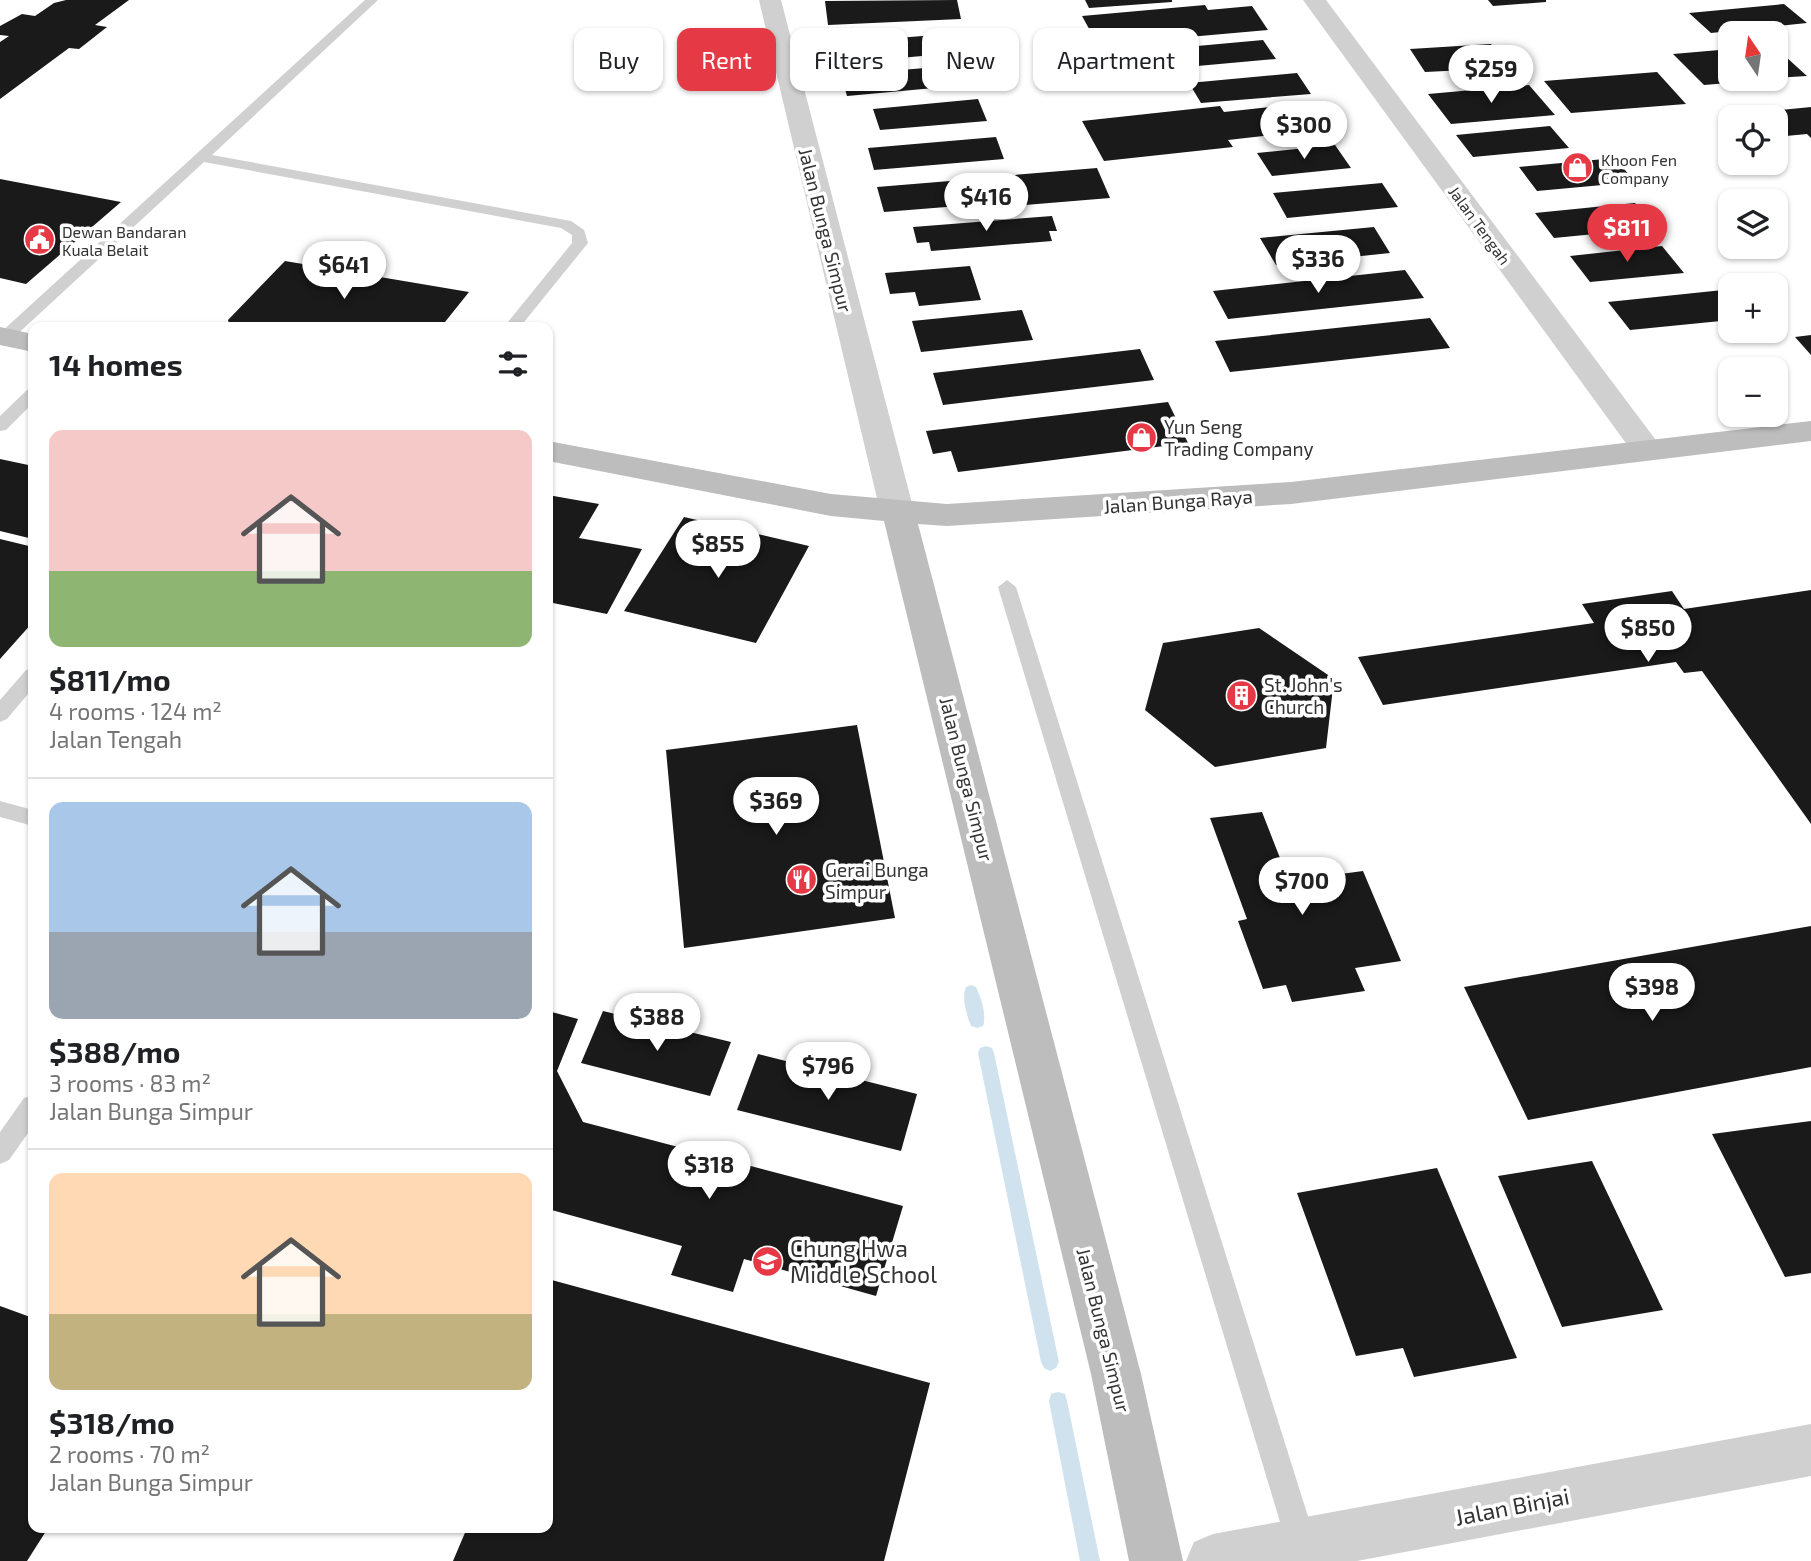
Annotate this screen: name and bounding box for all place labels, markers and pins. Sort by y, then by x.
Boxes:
pin: $259 [1450,46,1532,105]
pin: $300 [1263,102,1345,161]
place label: Khoon Fen Company [1601,150,1677,187]
shop icon: Khoon Fen Company [1561,151,1595,185]
pin: $416 [945,174,1027,233]
pin: $811 [1586,204,1668,264]
place label: Dewan Bandaran Kuala Belait [62,222,186,259]
public building icon: Dewan Bandaran Kuala Belait [22,223,56,257]
pin: $336 [1277,236,1359,295]
pin: $641 [303,242,385,301]
place label: Yun Seng Trading Company [1164,415,1314,460]
shop icon: Yun Seng Trading Company [1124,420,1158,454]
pin: $855 [677,520,759,580]
pin: $850 [1607,604,1689,664]
place label: St. John's Church [1264,673,1343,718]
building icon: St. John's Church [1224,678,1258,712]
pin: $369 [735,778,817,837]
place label: Gerai Bunga Simpur [825,858,929,903]
pin: $700 [1261,858,1343,917]
restaurant icon: Gerai Bunga Simpur [785,863,819,897]
pin: $398 [1611,964,1693,1023]
pin: $388 [616,993,698,1053]
pin: $796 [787,1042,869,1102]
pin: $318 [668,1142,750,1201]
place label: Chung Hwa Middle School [790,1234,937,1288]
school or university icon: Chung Hwa Middle School [750,1244,784,1278]

